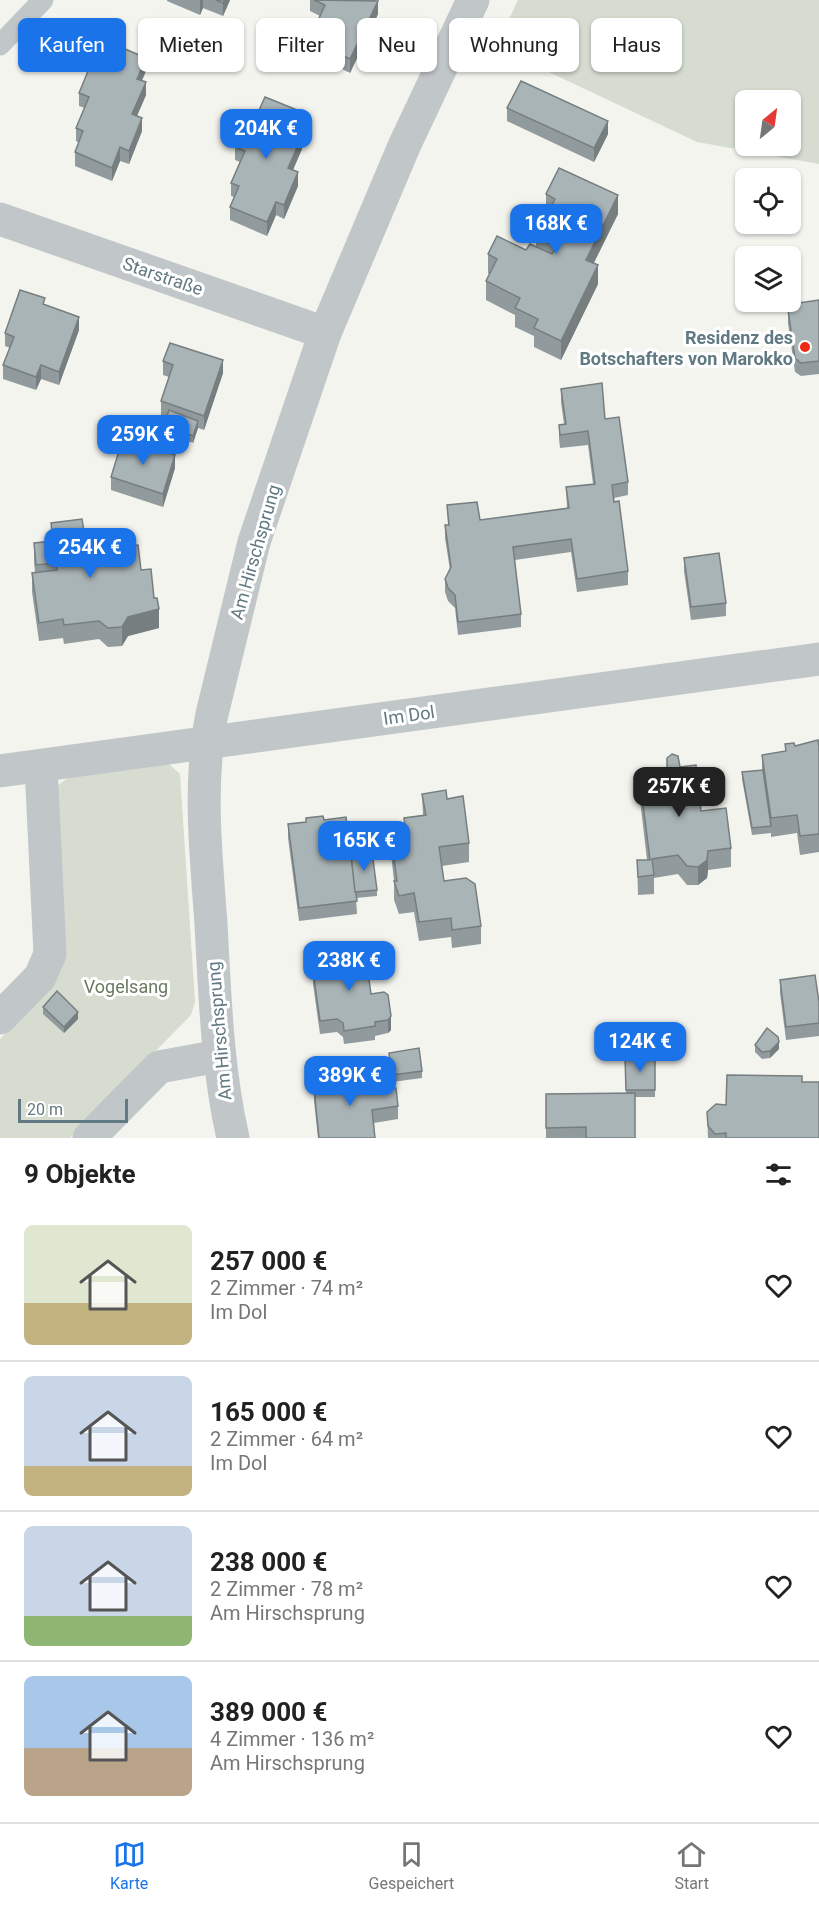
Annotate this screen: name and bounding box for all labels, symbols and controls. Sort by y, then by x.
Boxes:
chip: Kaufen [18,18,126,72]
chip: Mieten [138,18,244,72]
chip: Filter [256,18,345,72]
chip: Neu [357,18,437,72]
chip: Wohnung [449,18,579,72]
chip: Haus [591,18,682,72]
north arrow [735,90,801,156]
map controls [735,90,801,312]
pin: 204K € [217,109,315,160]
text: 204K € [234,116,298,140]
button: locate [735,168,801,234]
pin: 168K € [507,204,605,255]
text: 168K € [524,211,588,235]
button: layers [735,246,801,312]
street label: Starstraße [120,252,206,300]
place label: Residenz des Botschafters von Marokko [579,327,793,369]
marker: Residenz des Botschafters von Marokko [798,340,812,354]
pin: 259K € [94,415,192,466]
text: 259K € [111,422,175,446]
street label: Am Hirschsprung [226,482,284,622]
pin: 254K € [41,528,139,579]
text: 254K € [58,535,122,559]
street label: Im Dol [382,701,436,729]
pin: 257K € [630,767,728,818]
text: 257K € [647,774,711,798]
pin: 165K € [315,821,413,872]
text: 165K € [332,828,396,852]
pin: 238K € [300,941,398,992]
text: 238K € [317,948,381,972]
street label: Am Hirschsprung [202,961,236,1101]
park label: Vogelsang [84,976,168,997]
pin: 124K € [591,1022,689,1073]
text: 124K € [608,1029,672,1053]
pin: 389K € [301,1056,399,1107]
text: 389K € [318,1063,382,1087]
scale bar [18,1096,128,1124]
text: 20 m [27,1100,63,1119]
icon: filters [762,1158,795,1191]
text: 9 Objekte [24,1159,135,1189]
text: 257 000 € [210,1246,327,1276]
icon: home [72,1249,144,1321]
icon: heart [762,1269,795,1302]
text: 2 Zimmer · 74 m² [210,1276,363,1300]
text: Im Dol [210,1300,267,1324]
text: 165 000 € [210,1397,327,1427]
icon: home [72,1400,144,1472]
icon: heart [762,1420,795,1453]
text: 2 Zimmer · 64 m² [210,1427,363,1451]
text: Im Dol [210,1451,267,1475]
text: 238 000 € [210,1547,327,1577]
icon: home [72,1550,144,1622]
icon: heart [762,1570,795,1603]
text: 2 Zimmer · 78 m² [210,1577,363,1601]
text: Am Hirschsprung [210,1601,365,1625]
text: 389 000 € [210,1697,327,1727]
icon: home [72,1700,144,1772]
icon: heart [762,1720,795,1753]
text: 4 Zimmer · 136 m² [210,1727,374,1751]
text: Am Hirschsprung [210,1751,365,1775]
tab: Karte [110,1838,148,1893]
tab: Gespeichert [369,1838,454,1893]
tab: Start [674,1838,709,1893]

